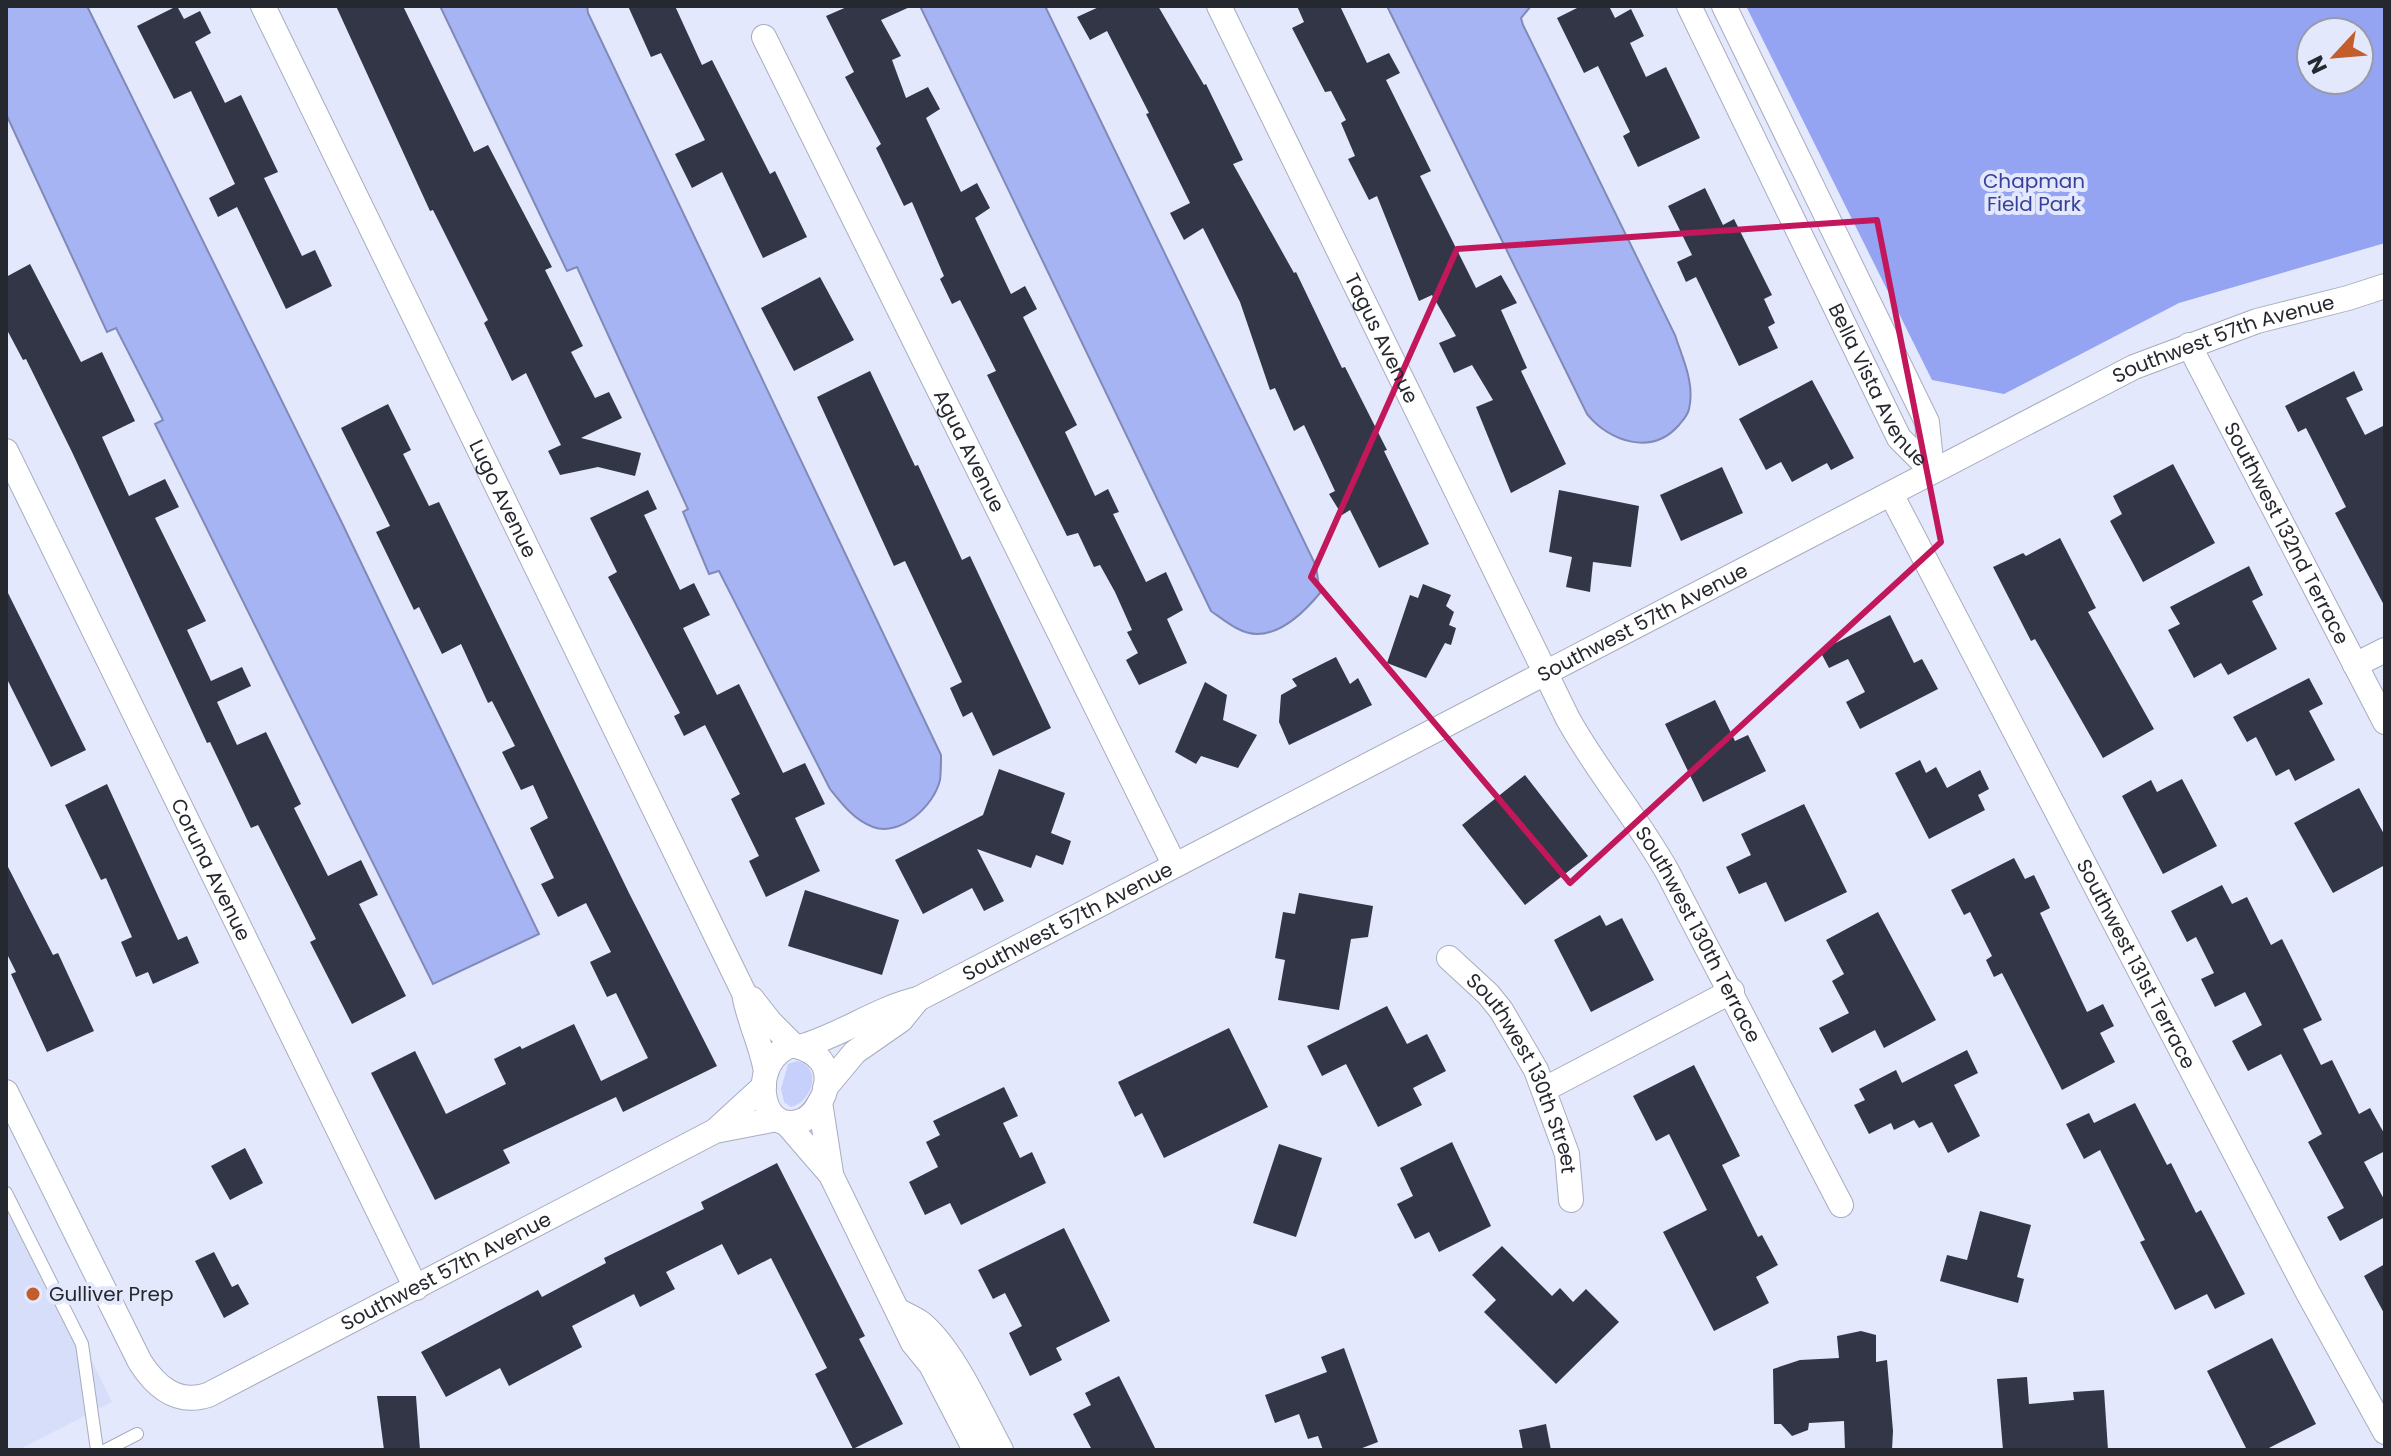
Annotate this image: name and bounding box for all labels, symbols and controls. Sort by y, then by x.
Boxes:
north arrow [2295,16,2375,96]
text: N [2300,50,2335,79]
park label: Chapman Field Park [1983,167,2085,218]
street label: Tagus Avenue [1338,269,1425,408]
street label: Southwest 57th Avenue [2107,288,2337,390]
street label: Bella Vista Avenue [1822,299,1934,473]
street label: Agua Avenue [927,385,1011,517]
street label: Southwest 132nd Terrace [2217,417,2356,649]
street label: Lugo Avenue [462,435,544,562]
street label: Southwest 57th Avenue [1532,556,1752,689]
street label: Coruna Avenue [164,794,258,945]
street label: Southwest 130th Terrace [1629,821,1768,1047]
street label: Southwest 131st Terrace [2070,854,2203,1074]
street label: Southwest 57th Avenue [957,855,1177,988]
street label: Southwest 130th Street [1460,967,1583,1175]
street label: Southwest 57th Avenue [336,1205,556,1337]
place label: Gulliver Prep [49,1280,174,1308]
marker: Gulliver Prep [24,1285,42,1303]

